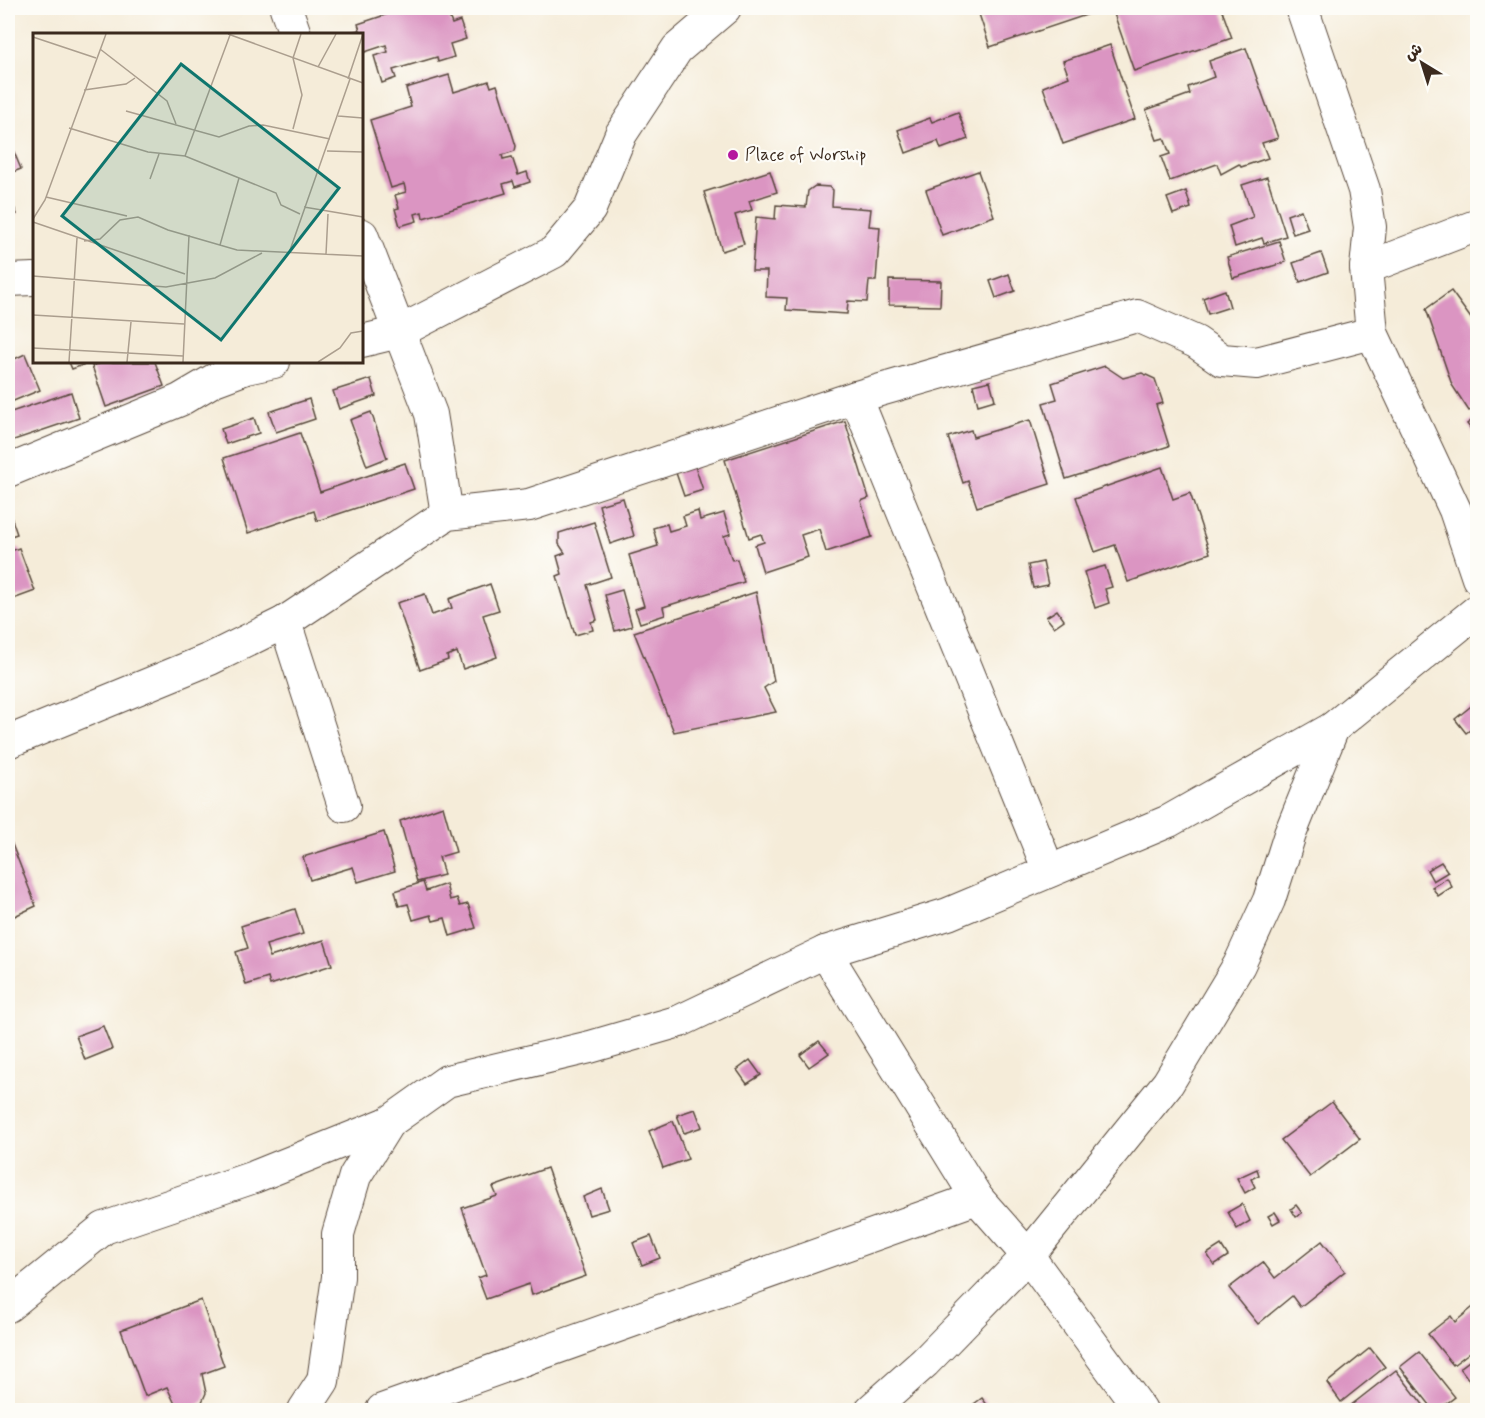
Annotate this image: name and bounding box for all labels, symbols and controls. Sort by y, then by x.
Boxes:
inset map [33,33,363,363]
north arrow [1392,33,1452,93]
text: ش [1400,39,1427,66]
place label: Place of Worship [745,143,866,167]
marker: Place of Worship [726,148,740,162]

